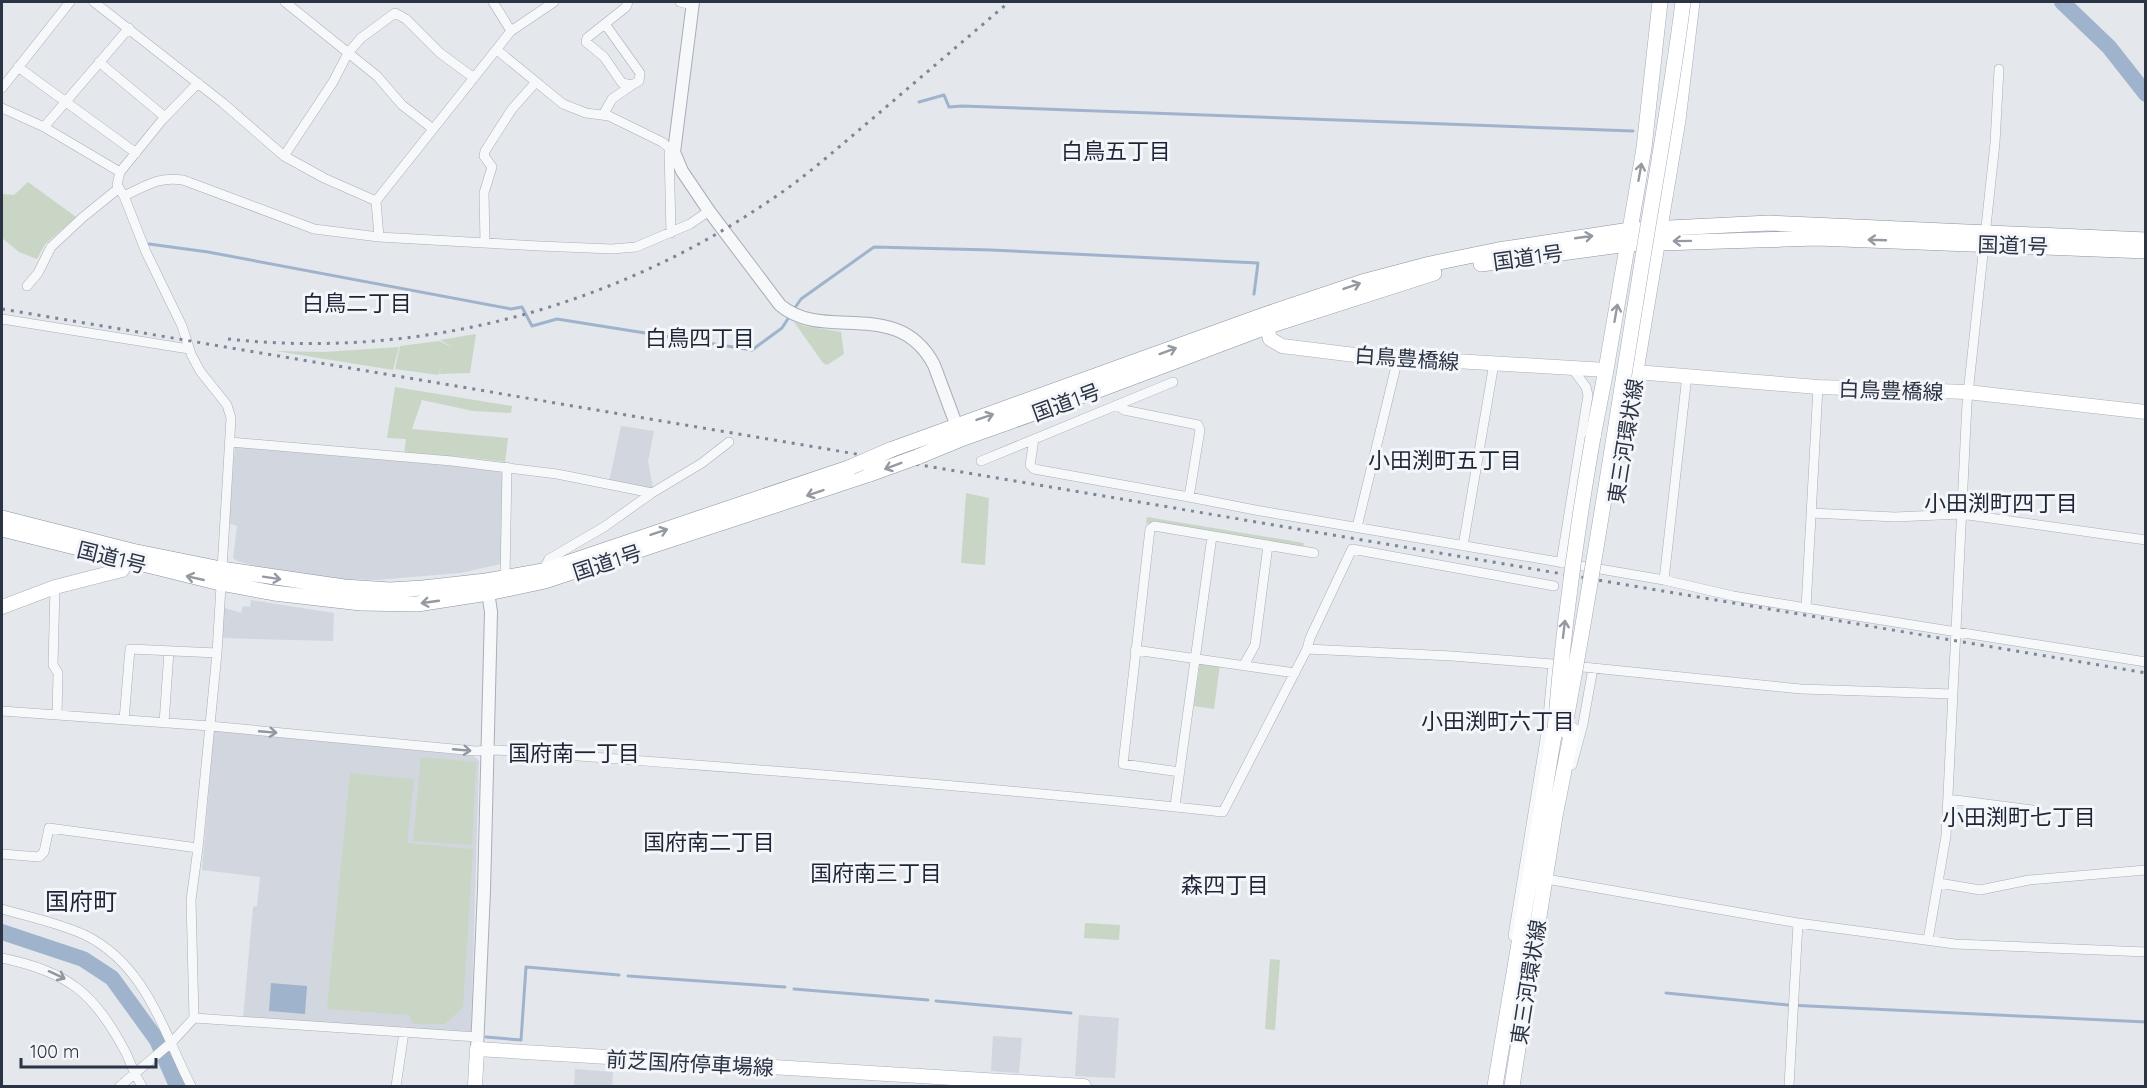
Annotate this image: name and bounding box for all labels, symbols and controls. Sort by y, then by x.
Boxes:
district label: 白鳥五丁目 [1061,137,1171,165]
one-way arrow [1635,163,1646,183]
one-way arrow [1573,231,1593,242]
street label: 国道1号 [1977,231,2049,259]
one-way arrow [1868,235,1888,246]
one-way arrow [1673,236,1693,247]
street label: 国道1号 [1491,239,1565,275]
one-way arrow [1342,279,1361,290]
district label: 白鳥二丁目 [302,289,412,317]
one-way arrow [1611,303,1622,323]
district label: 白鳥四丁目 [645,324,755,352]
street label: 白鳥豊橋線 [1354,341,1460,375]
one-way arrow [1158,344,1177,355]
street label: 白鳥豊橋線 [1838,375,1944,405]
street label: 東三河環状線 [1602,377,1648,505]
street label: 国道1号 [1028,378,1104,426]
one-way arrow [975,410,994,421]
district label: 小田渕町五丁目 [1368,446,1522,474]
one-way arrow [885,461,903,472]
one-way arrow [806,489,825,500]
district label: 小田渕町四丁目 [1924,489,2078,517]
one-way arrow [649,526,668,537]
street label: 国道1号 [75,536,149,578]
street label: 国道1号 [569,539,645,585]
one-way arrow [186,571,205,583]
one-way arrow [261,572,281,583]
one-way arrow [421,596,441,607]
one-way arrow [1559,619,1570,639]
district label: 小田渕町六丁目 [1421,707,1575,735]
one-way arrow [257,727,277,738]
district label: 国府南一丁目 [508,739,640,767]
one-way arrow [451,745,471,756]
district label: 小田渕町七丁目 [1942,803,2096,831]
district label: 国府南二丁目 [643,828,775,856]
district label: 国府南三丁目 [810,859,942,887]
district label: 森四丁目 [1181,871,1269,899]
district label: 国府町 [45,886,117,916]
street label: 東三河環状線 [1505,918,1551,1046]
one-way arrow [48,970,66,982]
scale bar [21,1031,156,1069]
text: 100 m [30,1040,79,1063]
street label: 前芝国府停車場線 [605,1046,775,1080]

